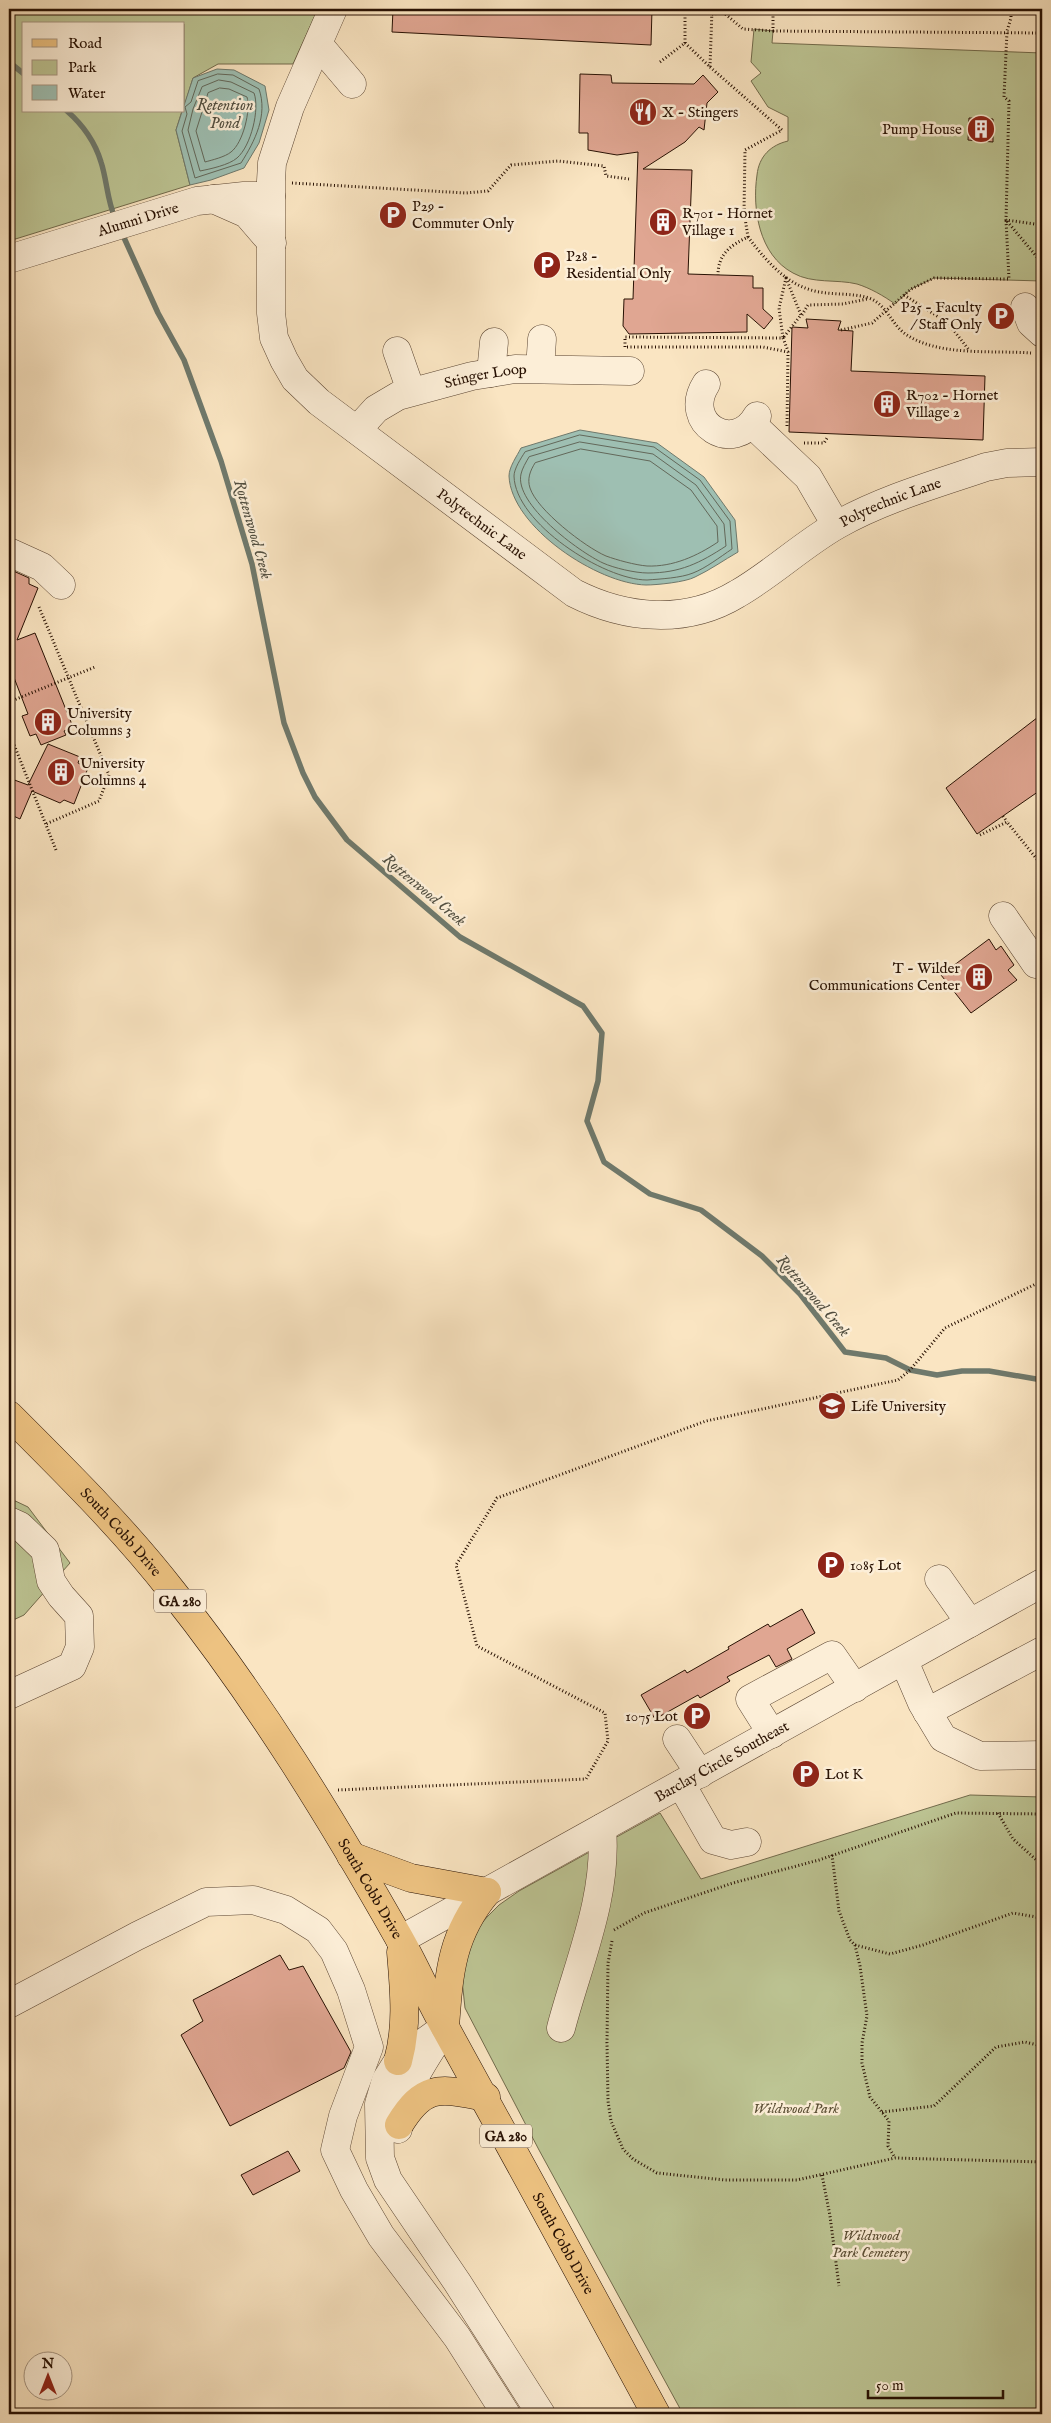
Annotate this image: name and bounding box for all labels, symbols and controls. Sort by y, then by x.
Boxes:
legend [22,22,185,112]
text: Road [68,34,103,53]
text: Park [68,58,98,77]
text: Water [68,84,106,103]
water label: Retention Pond [197,96,253,134]
restaurant icon: X - Stingers [628,97,658,127]
place label: X - Stingers [662,103,738,122]
building icon: Pump House [966,114,996,144]
place label: Pump House [882,120,962,139]
place label: P29 - Commuter Only [412,197,515,233]
street label: Alumni Drive [94,198,181,241]
parking icon: P29 - Commuter Only [378,200,408,230]
place label: R701 - Hornet Village 1 [681,204,773,240]
building icon: R701 - Hornet Village 1 [648,207,678,237]
place label: P28 - Residential Only [566,247,672,283]
parking icon: P28 - Residential Only [532,250,562,280]
place label: P25 - Faculty / Staff Only [901,298,983,334]
parking icon: P25 - Faculty / Staff Only [986,301,1016,331]
street label: Stinger Loop [442,360,527,393]
place label: R702 - Hornet Village 2 [905,386,999,422]
building icon: R702 - Hornet Village 2 [872,389,902,419]
street label: Polytechnic Lane [836,474,944,532]
water label: Rottenwood Creek [228,477,276,582]
street label: Polytechnic Lane [433,484,531,564]
place label: University Columns 3 [67,704,133,740]
building icon: University Columns 3 [33,707,63,737]
place label: University Columns 4 [80,754,147,790]
building icon: University Columns 4 [46,757,76,787]
water label: Rottenwood Creek [378,850,470,932]
place label: T - Wilder Communications Center [809,959,960,995]
building icon: T - Wilder Communications Center [964,962,994,992]
water label: Rottenwood Creek [771,1251,854,1342]
school or university icon: Life University [817,1391,847,1421]
place label: Life University [851,1397,947,1416]
street label: South Cobb Drive [76,1484,166,1581]
parking icon: 1085 Lot [816,1550,846,1580]
place label: 1085 Lot [850,1556,902,1575]
road number: GA 280 [154,1590,206,1612]
parking icon: 1075 Lot [682,1701,712,1731]
place label: 1075 Lot [625,1707,678,1726]
street label: Barclay Circle Southeast [651,1717,792,1807]
parking icon: Lot K [791,1759,821,1789]
place label: Lot K [825,1765,863,1784]
street label: South Cobb Drive [333,1835,407,1943]
park label: Wildwood Park [753,2099,839,2118]
road number: GA 280 [480,2124,532,2148]
street label: South Cobb Drive [528,2189,598,2298]
park label: Wildwood Park Cemetery [832,2226,910,2262]
north arrow [22,2350,72,2400]
text: N [41,2355,54,2373]
scale bar [868,2368,1004,2400]
text: 50 m [876,2376,904,2395]

